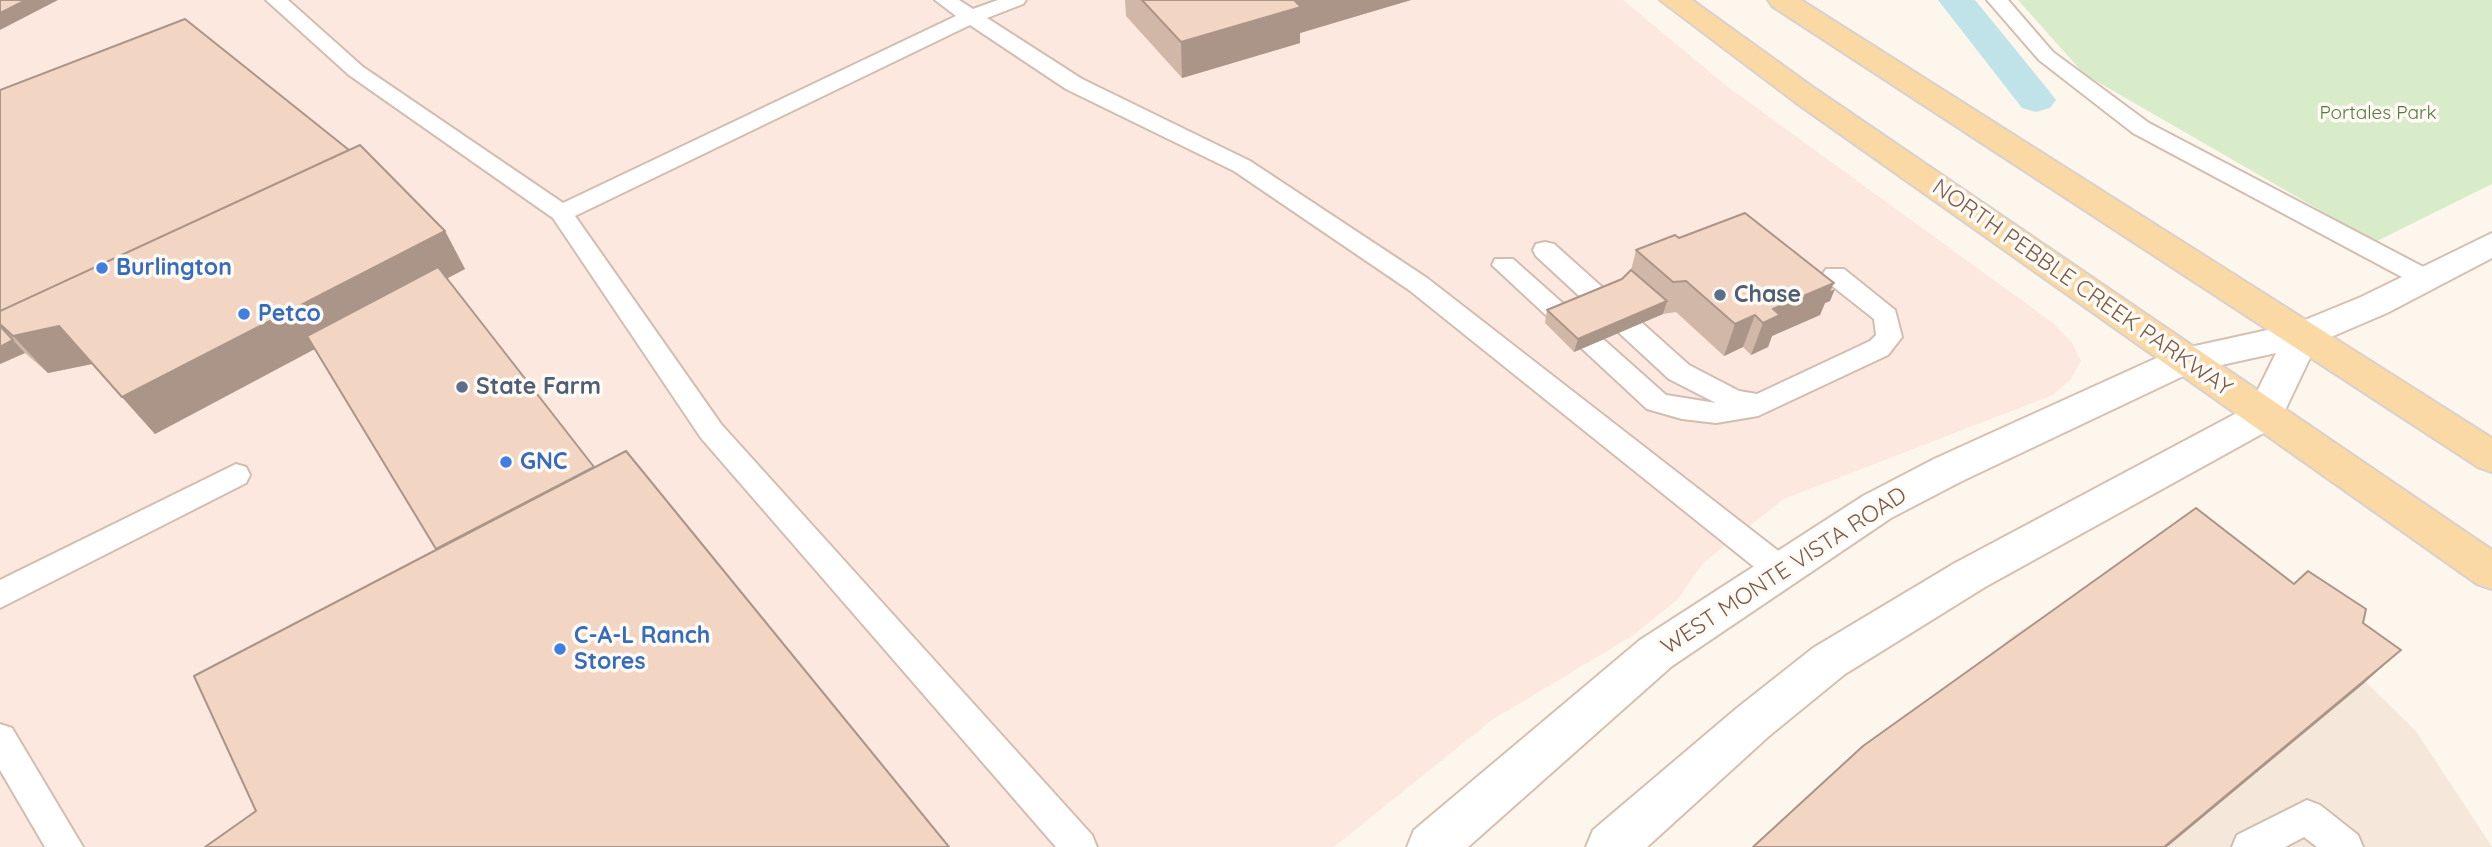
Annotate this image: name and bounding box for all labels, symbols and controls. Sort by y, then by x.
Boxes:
park label: Portales Park [2319,102,2437,124]
street label: NORTH PEBBLE CREEK PARKWAY [1927,174,2237,402]
place label: Burlington [116,254,232,282]
marker: Burlington [94,260,110,276]
place label: Chase [1734,281,1801,309]
marker: Chase [1712,287,1728,303]
place label: Petco [258,300,321,328]
marker: Petco [236,306,252,322]
place label: State Farm [476,373,601,401]
marker: State Farm [454,379,470,395]
place label: GNC [520,448,567,476]
marker: GNC [498,454,514,470]
street label: WEST MONTE VISTA ROAD [1656,481,1912,661]
place label: C-A-L Ranch Stores [574,622,710,676]
marker: C-A-L Ranch Stores [552,641,568,657]

